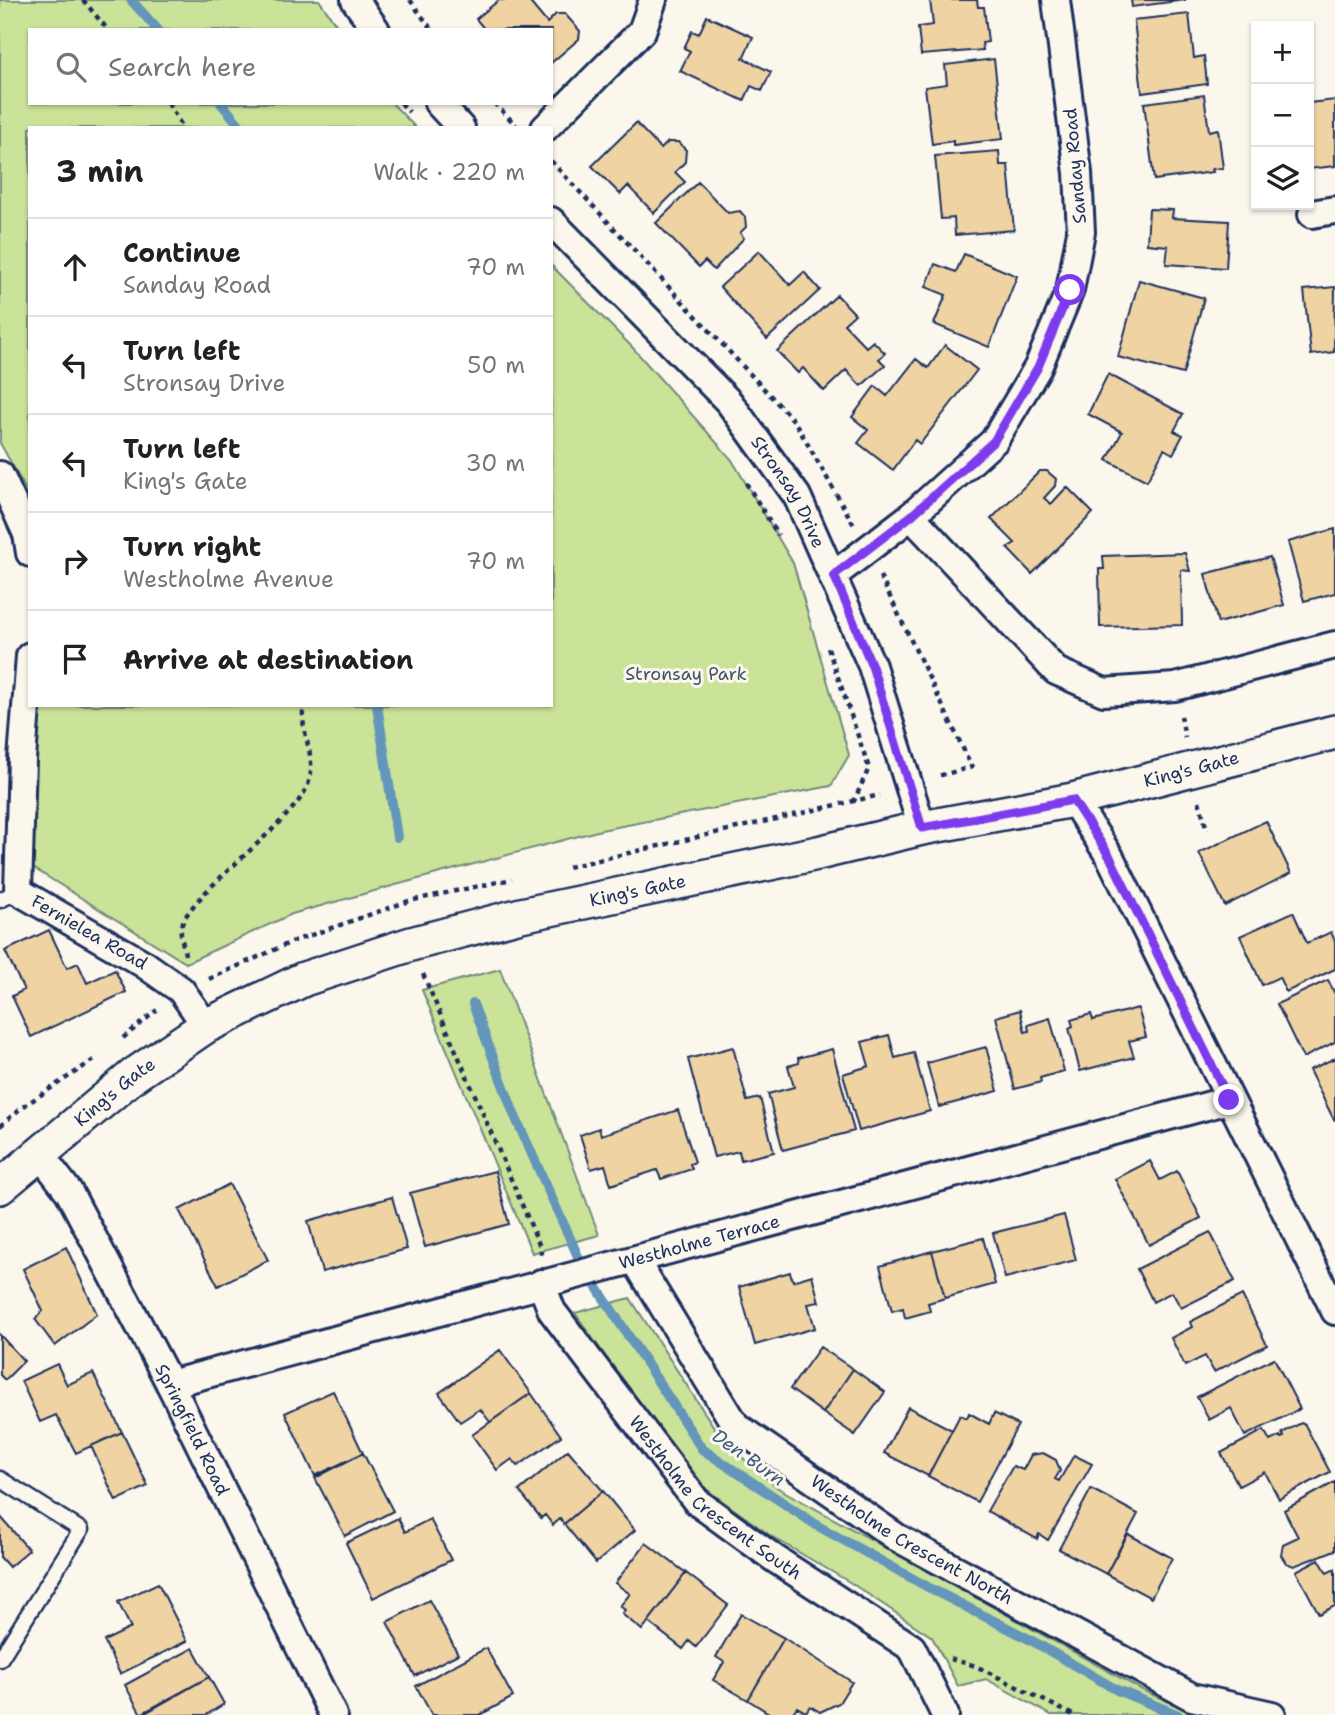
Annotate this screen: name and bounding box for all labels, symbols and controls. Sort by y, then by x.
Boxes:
map controls [1251,21,1314,210]
button: + [1251,21,1314,84]
search box [28,28,553,105]
icon: search [52,48,90,86]
text: Search here [108,49,257,84]
button: − [1251,84,1314,147]
street label: Sanday Road [1058,107,1092,225]
button: layers [1251,147,1314,210]
text: 3 min [56,151,143,192]
text: Walk · 220 m [373,157,525,187]
text: Continue [123,235,241,270]
icon: ahead [56,248,94,286]
text: 70 m [466,252,525,282]
text: Sanday Road [123,270,271,300]
route start [1054,274,1085,305]
text: Turn left [123,333,240,368]
icon: left [56,346,94,384]
text: 50 m [467,350,525,380]
text: Stronsay Drive [123,368,285,398]
text: Turn left [123,431,240,466]
street label: Stronsay Drive [745,431,830,552]
icon: left [56,444,94,482]
text: 30 m [466,448,525,478]
text: King's Gate [123,466,248,496]
text: Turn right [123,529,261,564]
icon: right [56,542,94,580]
text: 70 m [466,546,525,576]
text: Westholme Avenue [123,564,334,594]
icon: arrive [56,640,94,678]
text: Arrive at destination [123,642,413,677]
park label: Stronsay Park [625,662,747,686]
street label: King's Gate [1141,745,1242,793]
street label: King's Gate [587,869,688,912]
street label: Fernielea Road [27,889,152,976]
street label: King's Gate [69,1052,160,1132]
route end [1213,1084,1244,1115]
street label: Westholme Terrace [616,1209,783,1275]
street label: Springfield Road [150,1360,235,1499]
street label: Westholme Crescent South [624,1411,806,1585]
water label: Den Burn [707,1423,790,1492]
street label: Westholme Crescent North [806,1469,1017,1610]

